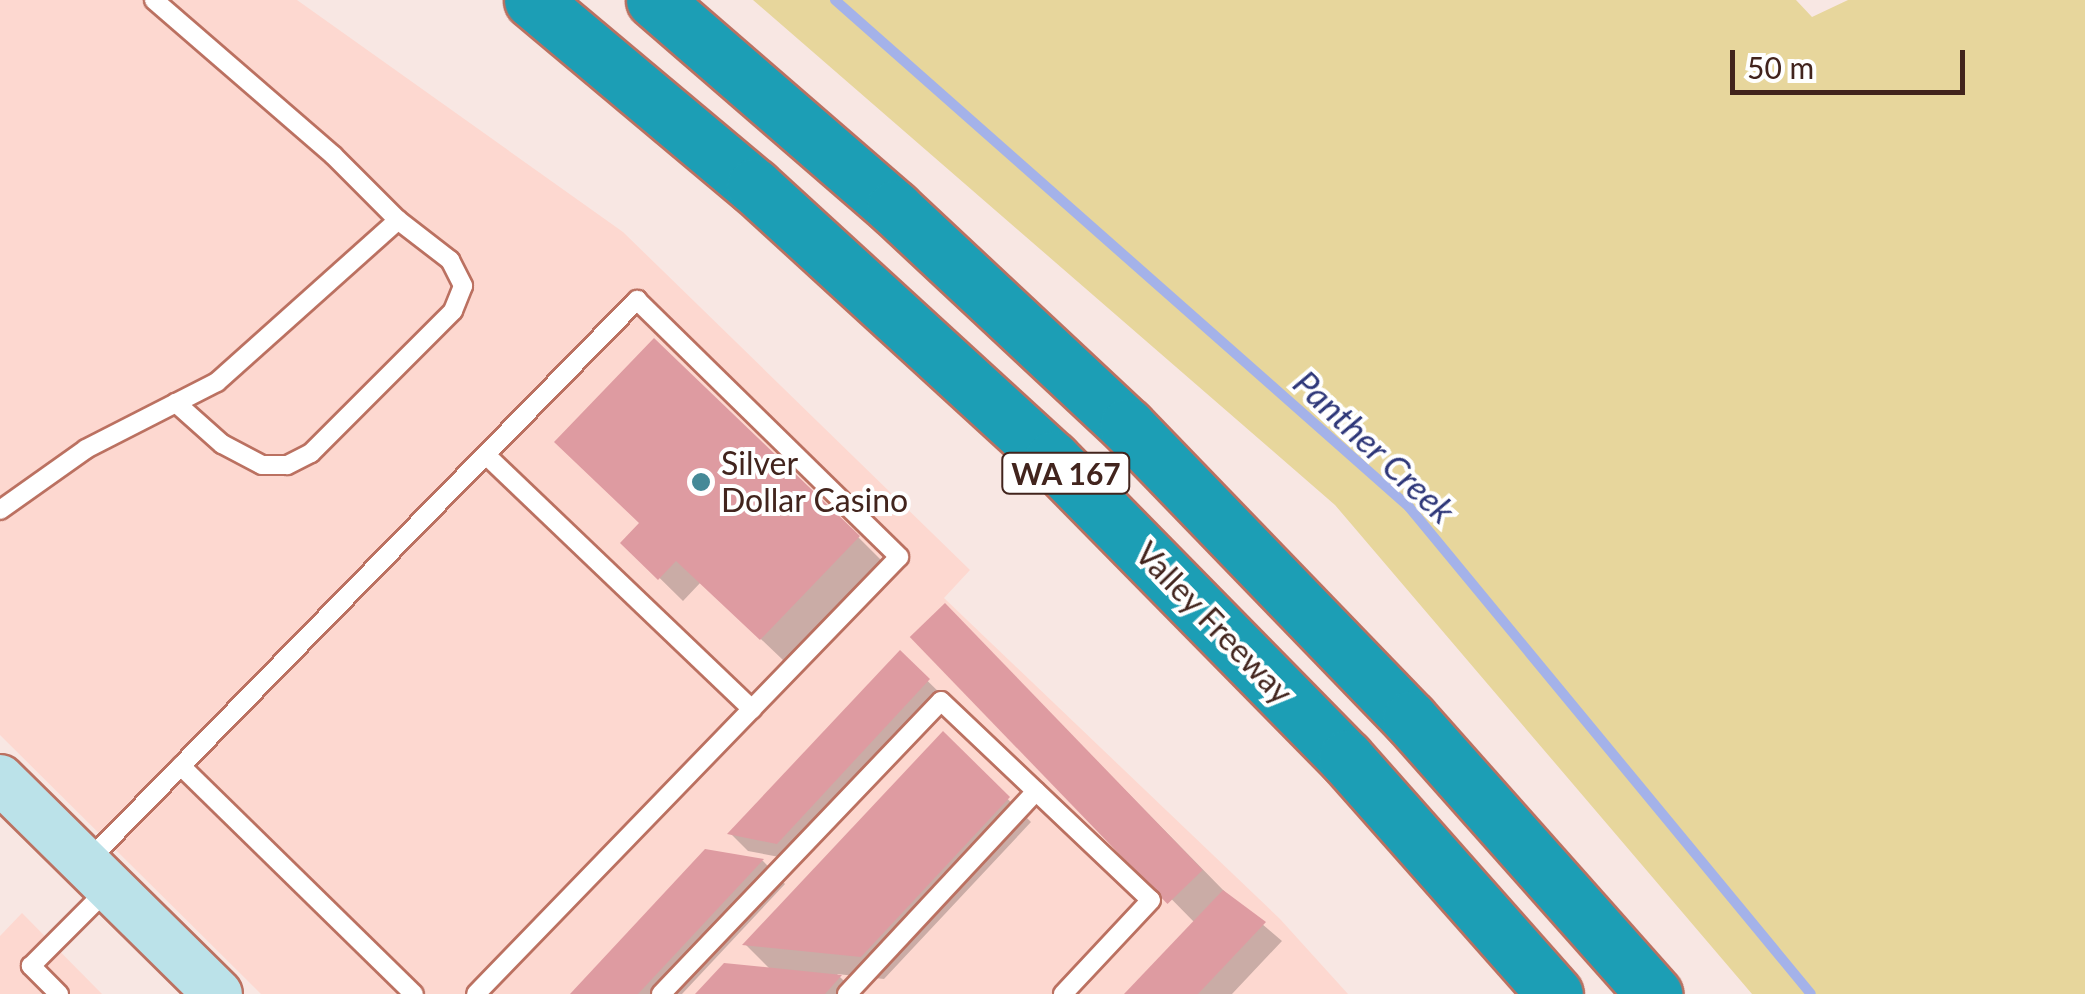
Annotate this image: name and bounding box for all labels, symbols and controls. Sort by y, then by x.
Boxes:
scale bar [1735,30,1970,92]
text: 50 m [1747,49,1814,85]
water label: Panther Creek [1286,361,1464,531]
place label: Silver Dollar Casino [721,445,909,520]
road number: WA 167 [998,448,1134,498]
marker: Silver Dollar Casino [690,471,712,493]
street label: Valley Freeway [1127,534,1301,712]

